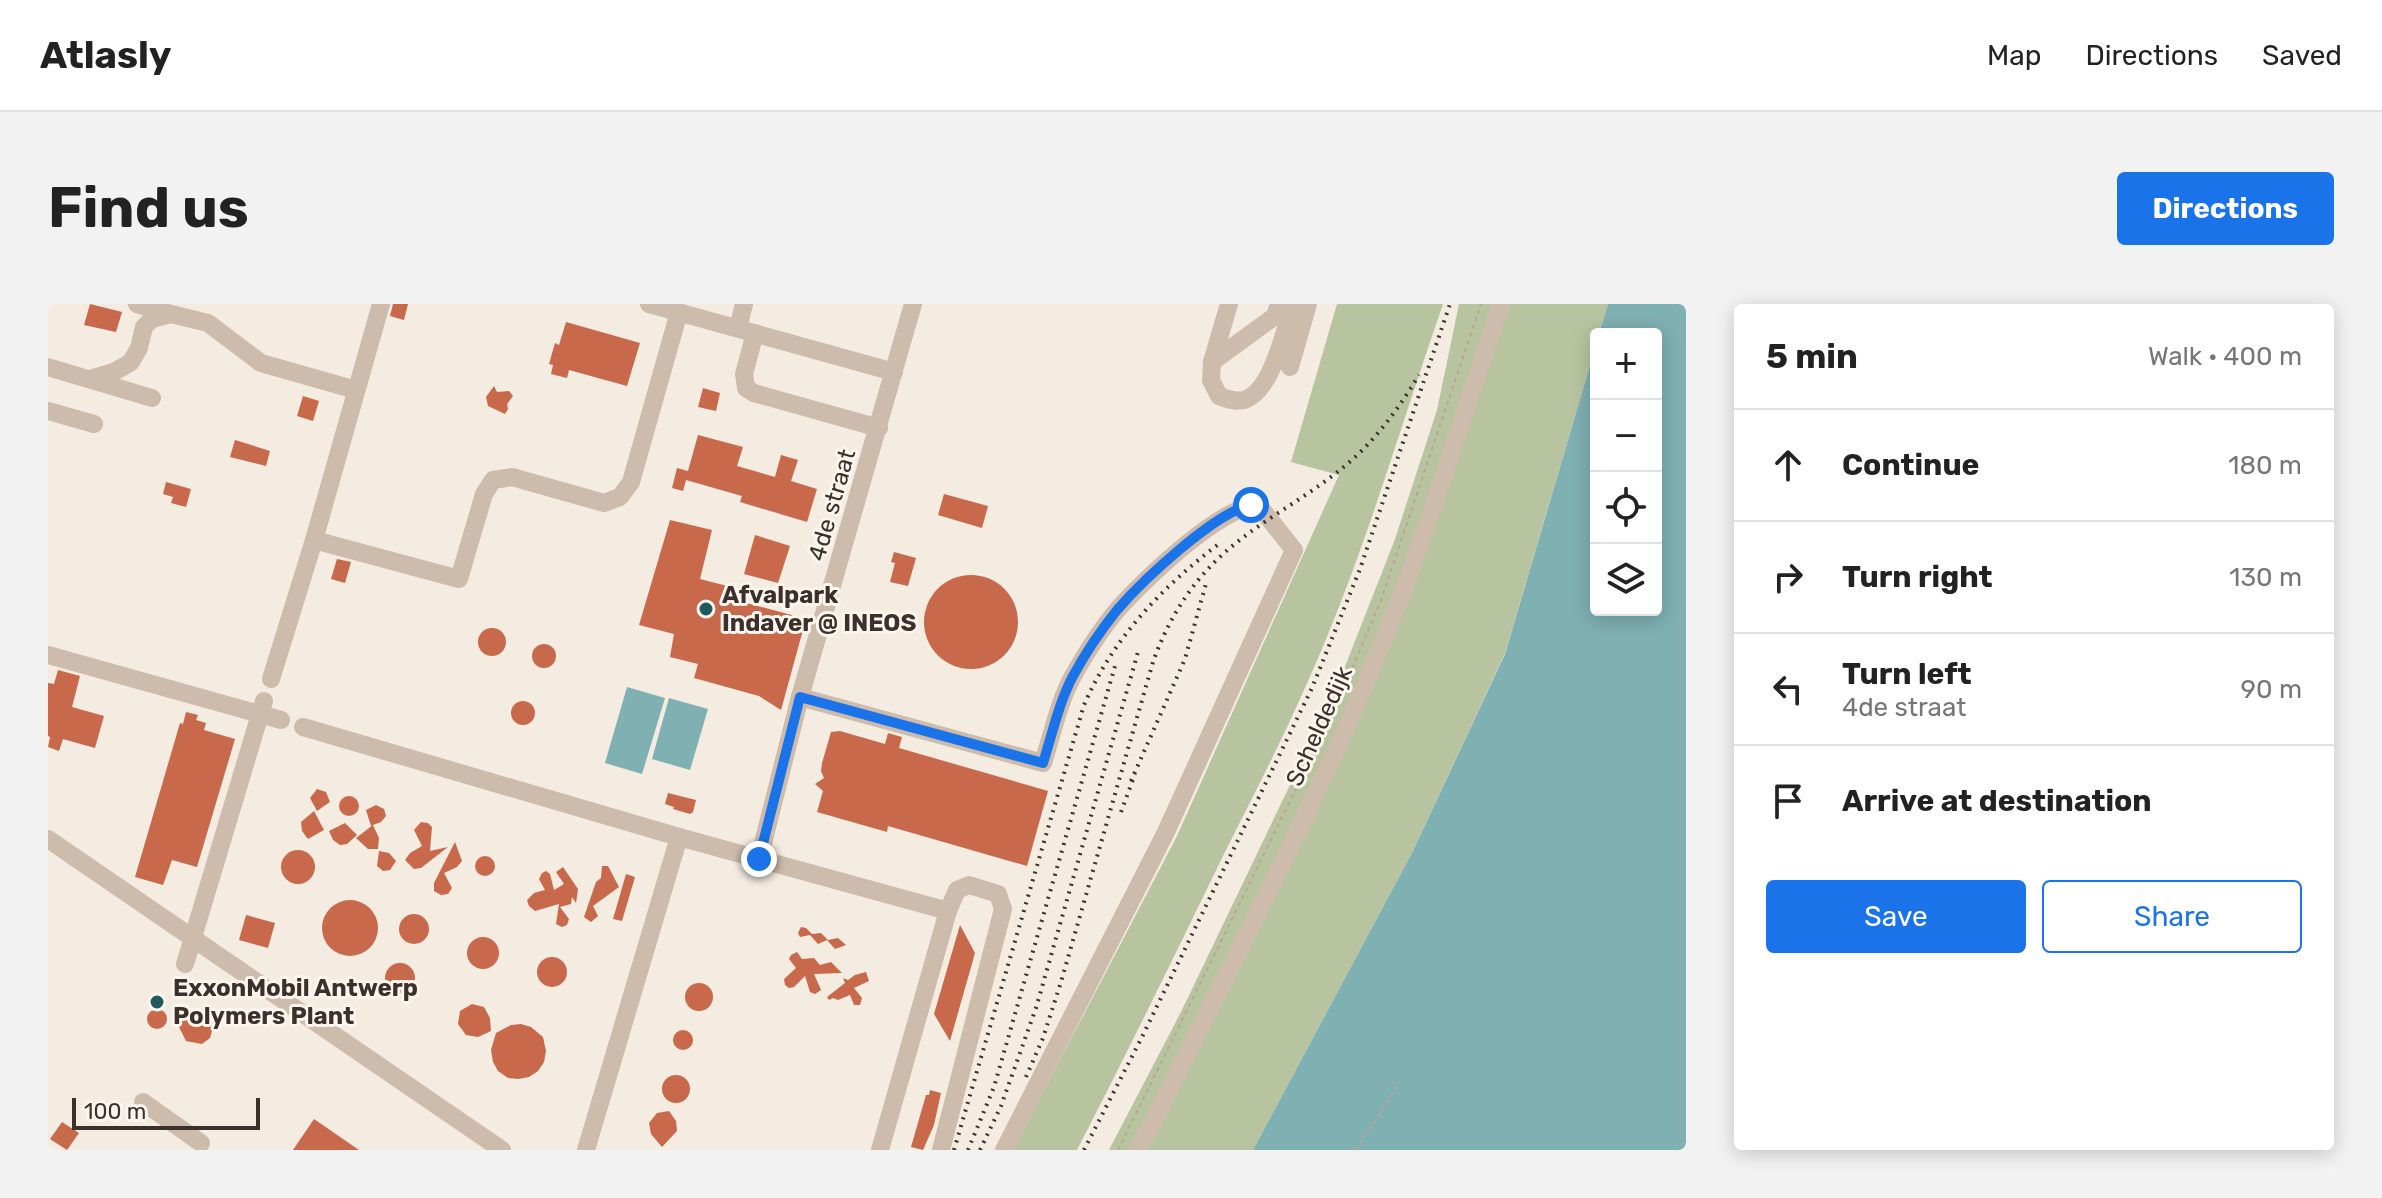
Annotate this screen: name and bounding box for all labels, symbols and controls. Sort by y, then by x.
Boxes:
text: Atlasly [40,32,172,78]
text: Map [1987,39,2041,72]
text: Directions [2085,39,2218,72]
text: Saved [2262,39,2342,72]
button: Directions [2117,172,2334,245]
text: Find us [48,175,249,241]
map controls [1590,328,1662,616]
button: + [1590,328,1662,400]
text: 5 min [1766,336,1858,377]
text: Walk · 400 m [2148,341,2302,372]
button: − [1590,400,1662,472]
icon: ahead [1766,443,1810,487]
street label: 4de straat [803,446,861,564]
text: Continue [1842,447,1979,483]
text: 180 m [2228,450,2302,481]
button: locate [1590,472,1662,544]
route start [1233,487,1269,523]
button: layers [1590,544,1662,616]
icon: right [1766,555,1810,599]
text: Turn right [1842,559,1993,595]
text: 130 m [2229,562,2302,593]
place label: Afvalpark Indaver @ INEOS [722,581,916,637]
marker: Afvalpark Indaver @ INEOS [697,600,715,618]
text: Turn left [1842,656,1972,692]
street label: Scheldedijk [1280,661,1358,790]
icon: left [1766,667,1810,711]
text: 90 m [2241,674,2302,705]
text: 4de straat [1842,692,1966,723]
icon: arrive [1766,779,1810,823]
text: Arrive at destination [1842,783,2152,819]
route end [741,841,777,877]
button: Save [1766,880,2026,953]
button: Share [2042,880,2302,953]
place label: ExxonMobil Antwerp Polymers Plant [173,974,418,1030]
marker: ExxonMobil Antwerp Polymers Plant [148,993,166,1011]
scale bar [72,1094,260,1130]
text: 100 m [84,1098,146,1125]

